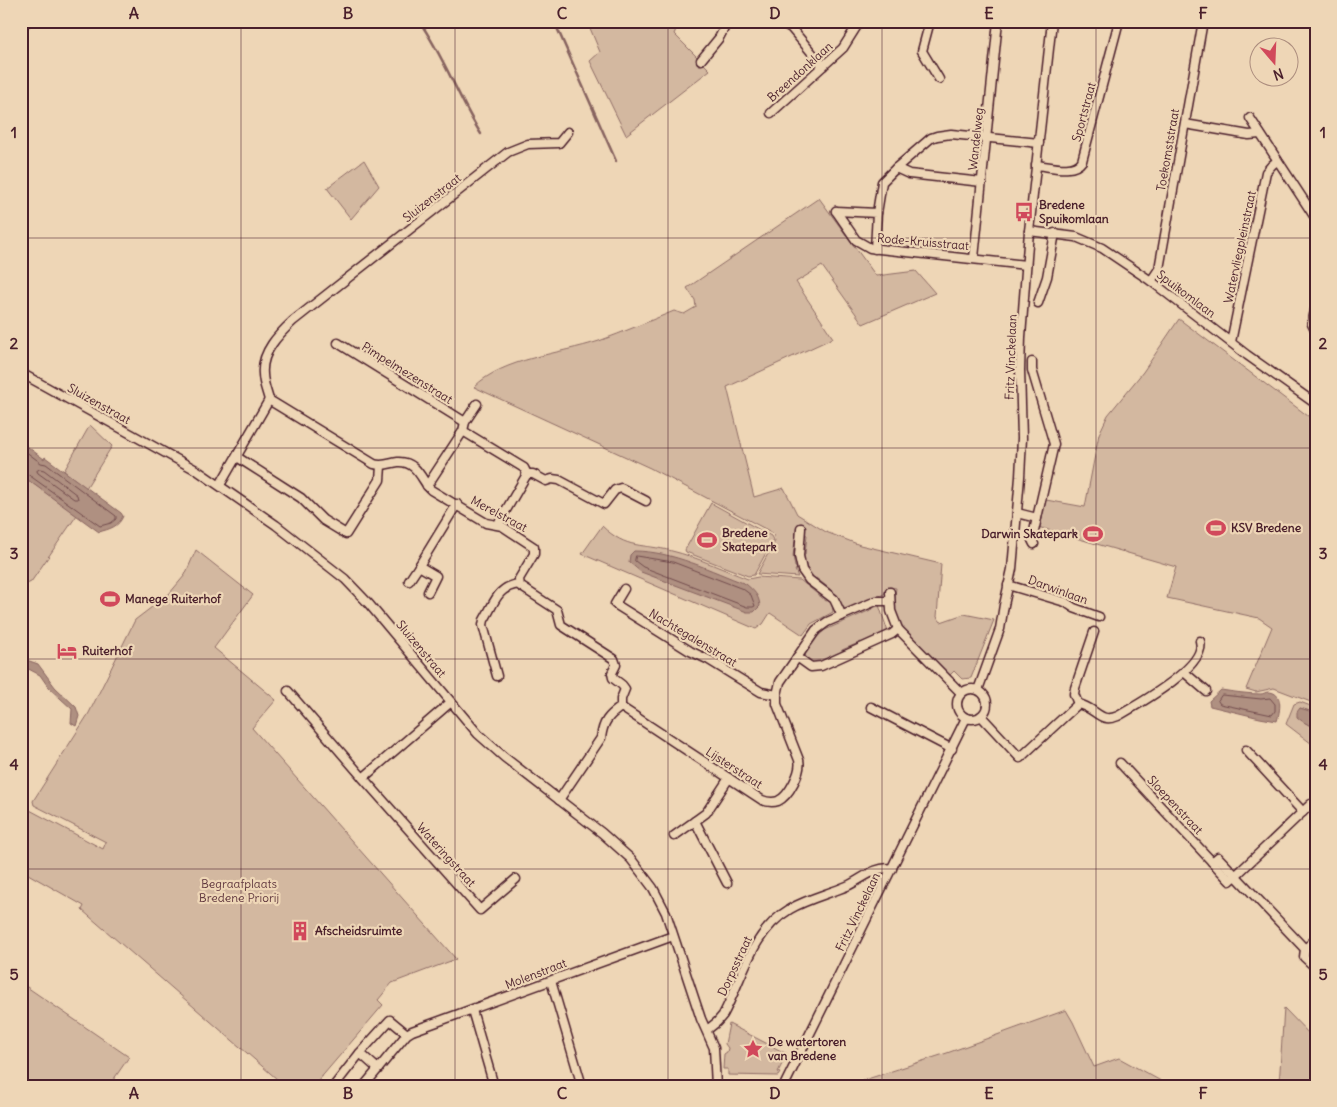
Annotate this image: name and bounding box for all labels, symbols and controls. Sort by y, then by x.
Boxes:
text: A [129,3,139,23]
text: B [343,3,354,23]
text: C [557,3,568,23]
text: D [769,3,781,23]
text: E [984,3,994,23]
text: F [1198,3,1208,23]
street label: Breendonklaan [764,38,835,105]
north arrow [1250,38,1300,88]
text: N [1271,64,1286,84]
street label: Sportstraat [1068,80,1099,143]
street label: Wandelweg [965,107,986,171]
street label: Toekomststraat [1153,107,1182,192]
text: 1 [11,122,17,142]
text: 1 [1320,122,1326,142]
street label: Sluizenstraat [400,170,464,225]
street label: Watervliegpleinstraat [1220,189,1259,305]
place label: Bredene Spuikomlaan [1039,197,1109,227]
bus stop icon: Bredene Spuikomlaan [1013,201,1035,223]
street label: Rode-Kruisstraat [876,230,970,253]
street label: Spuikomlaan [1154,267,1219,321]
street label: Fritz Vinckelaan [1002,314,1019,400]
text: 2 [10,333,19,353]
text: 2 [1319,333,1328,353]
street label: Pimpelmezenstraat [359,339,455,407]
street label: Sluizenstraat [65,380,133,427]
street label: Merelstraat [468,492,530,535]
sports icon: KSV Bredene [1205,517,1227,539]
place label: KSV Bredene [1231,520,1302,535]
sports icon: Darwin Skatepark [1082,523,1104,545]
place label: Bredene Skatepark [722,525,777,555]
place label: Darwin Skatepark [981,526,1078,542]
sports icon: Bredene Skatepark [696,529,718,551]
text: 3 [9,543,19,563]
text: 3 [1318,543,1328,563]
street label: Darwinlaan [1026,572,1090,607]
sports icon: Manege Ruiterhof [99,588,121,610]
place label: Manege Ruiterhof [125,591,222,607]
street label: Nachtegalenstraat [647,605,740,670]
street label: Sluizenstraat [393,617,450,680]
hotel icon: Ruiterhof [56,640,78,662]
place label: Ruiterhof [82,643,133,658]
street label: Lijsterstraat [703,744,765,791]
text: 4 [9,754,19,774]
text: 4 [1318,754,1328,774]
street label: Sloepenstraat [1144,772,1206,837]
street label: Wateringstraat [414,820,479,890]
street label: Fritz Vinckelaan [832,870,883,954]
park label: Begraafplaats Bredene Priorij [199,876,279,905]
building icon: Afscheidsruimte [289,920,311,942]
place label: Afscheidsruimte [315,923,403,938]
street label: Dorpsstraat [714,933,755,998]
street label: Molenstraat [503,955,569,992]
text: 5 [9,964,19,984]
text: 5 [1318,964,1328,984]
place label: De watertoren van Bredene [768,1034,846,1063]
place icon: De watertoren van Bredene [742,1038,764,1060]
text: A [129,1083,139,1103]
text: B [343,1083,354,1103]
text: C [557,1083,568,1103]
text: D [769,1083,781,1103]
text: E [984,1083,994,1103]
text: F [1198,1083,1208,1103]

